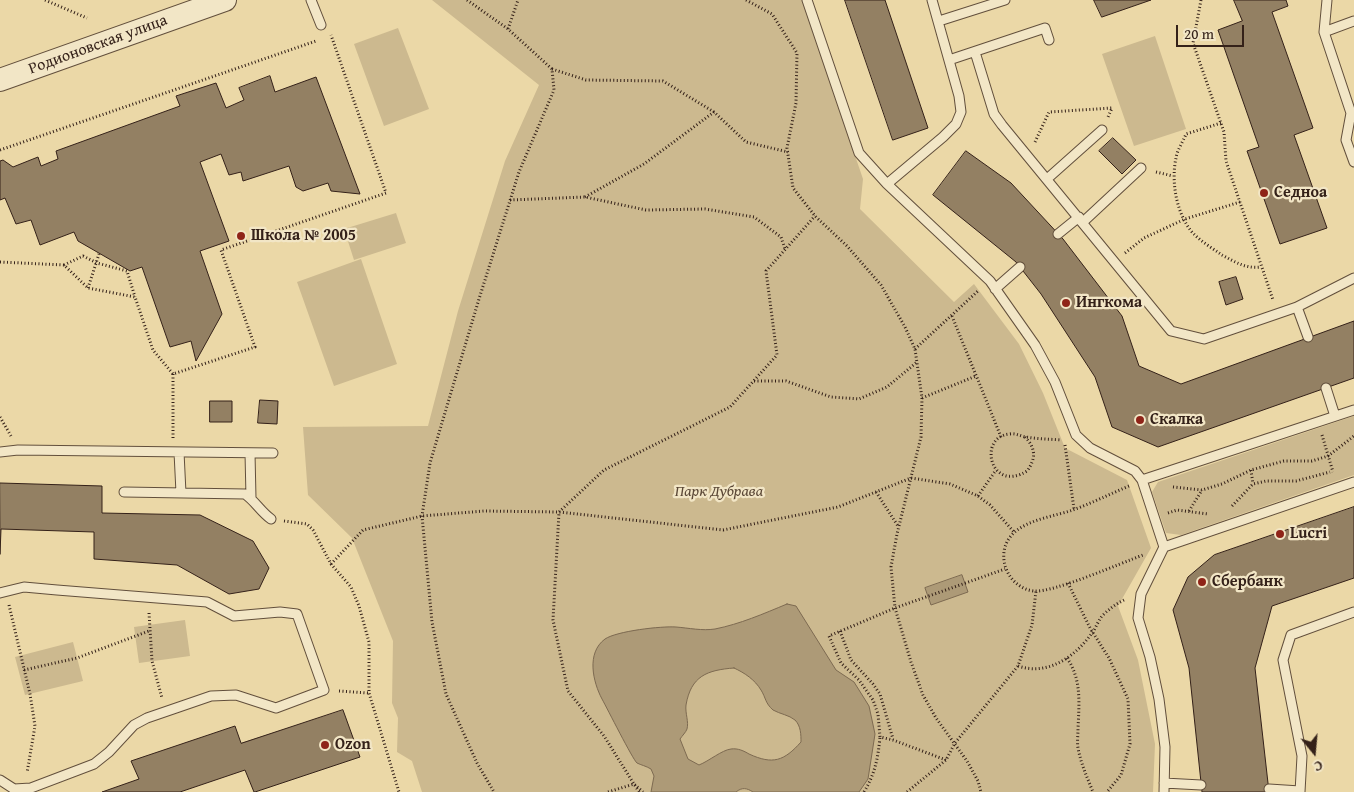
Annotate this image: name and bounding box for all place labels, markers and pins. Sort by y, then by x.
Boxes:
place label: Седноа [1274,183,1327,203]
marker: Седноа [1258,187,1270,199]
place label: Школа № 2005 [251,226,356,246]
marker: Школа № 2005 [235,230,247,242]
place label: Ингкома [1076,293,1142,313]
marker: Ингкома [1060,297,1072,309]
place label: Скалка [1150,410,1203,430]
marker: Скалка [1134,414,1146,426]
place label: Lucri [1290,524,1327,544]
marker: Lucri [1274,528,1286,540]
place label: Сбербанк [1212,572,1283,592]
marker: Сбербанк [1196,576,1208,588]
place label: Ozon [335,735,371,755]
marker: Ozon [319,739,331,751]

